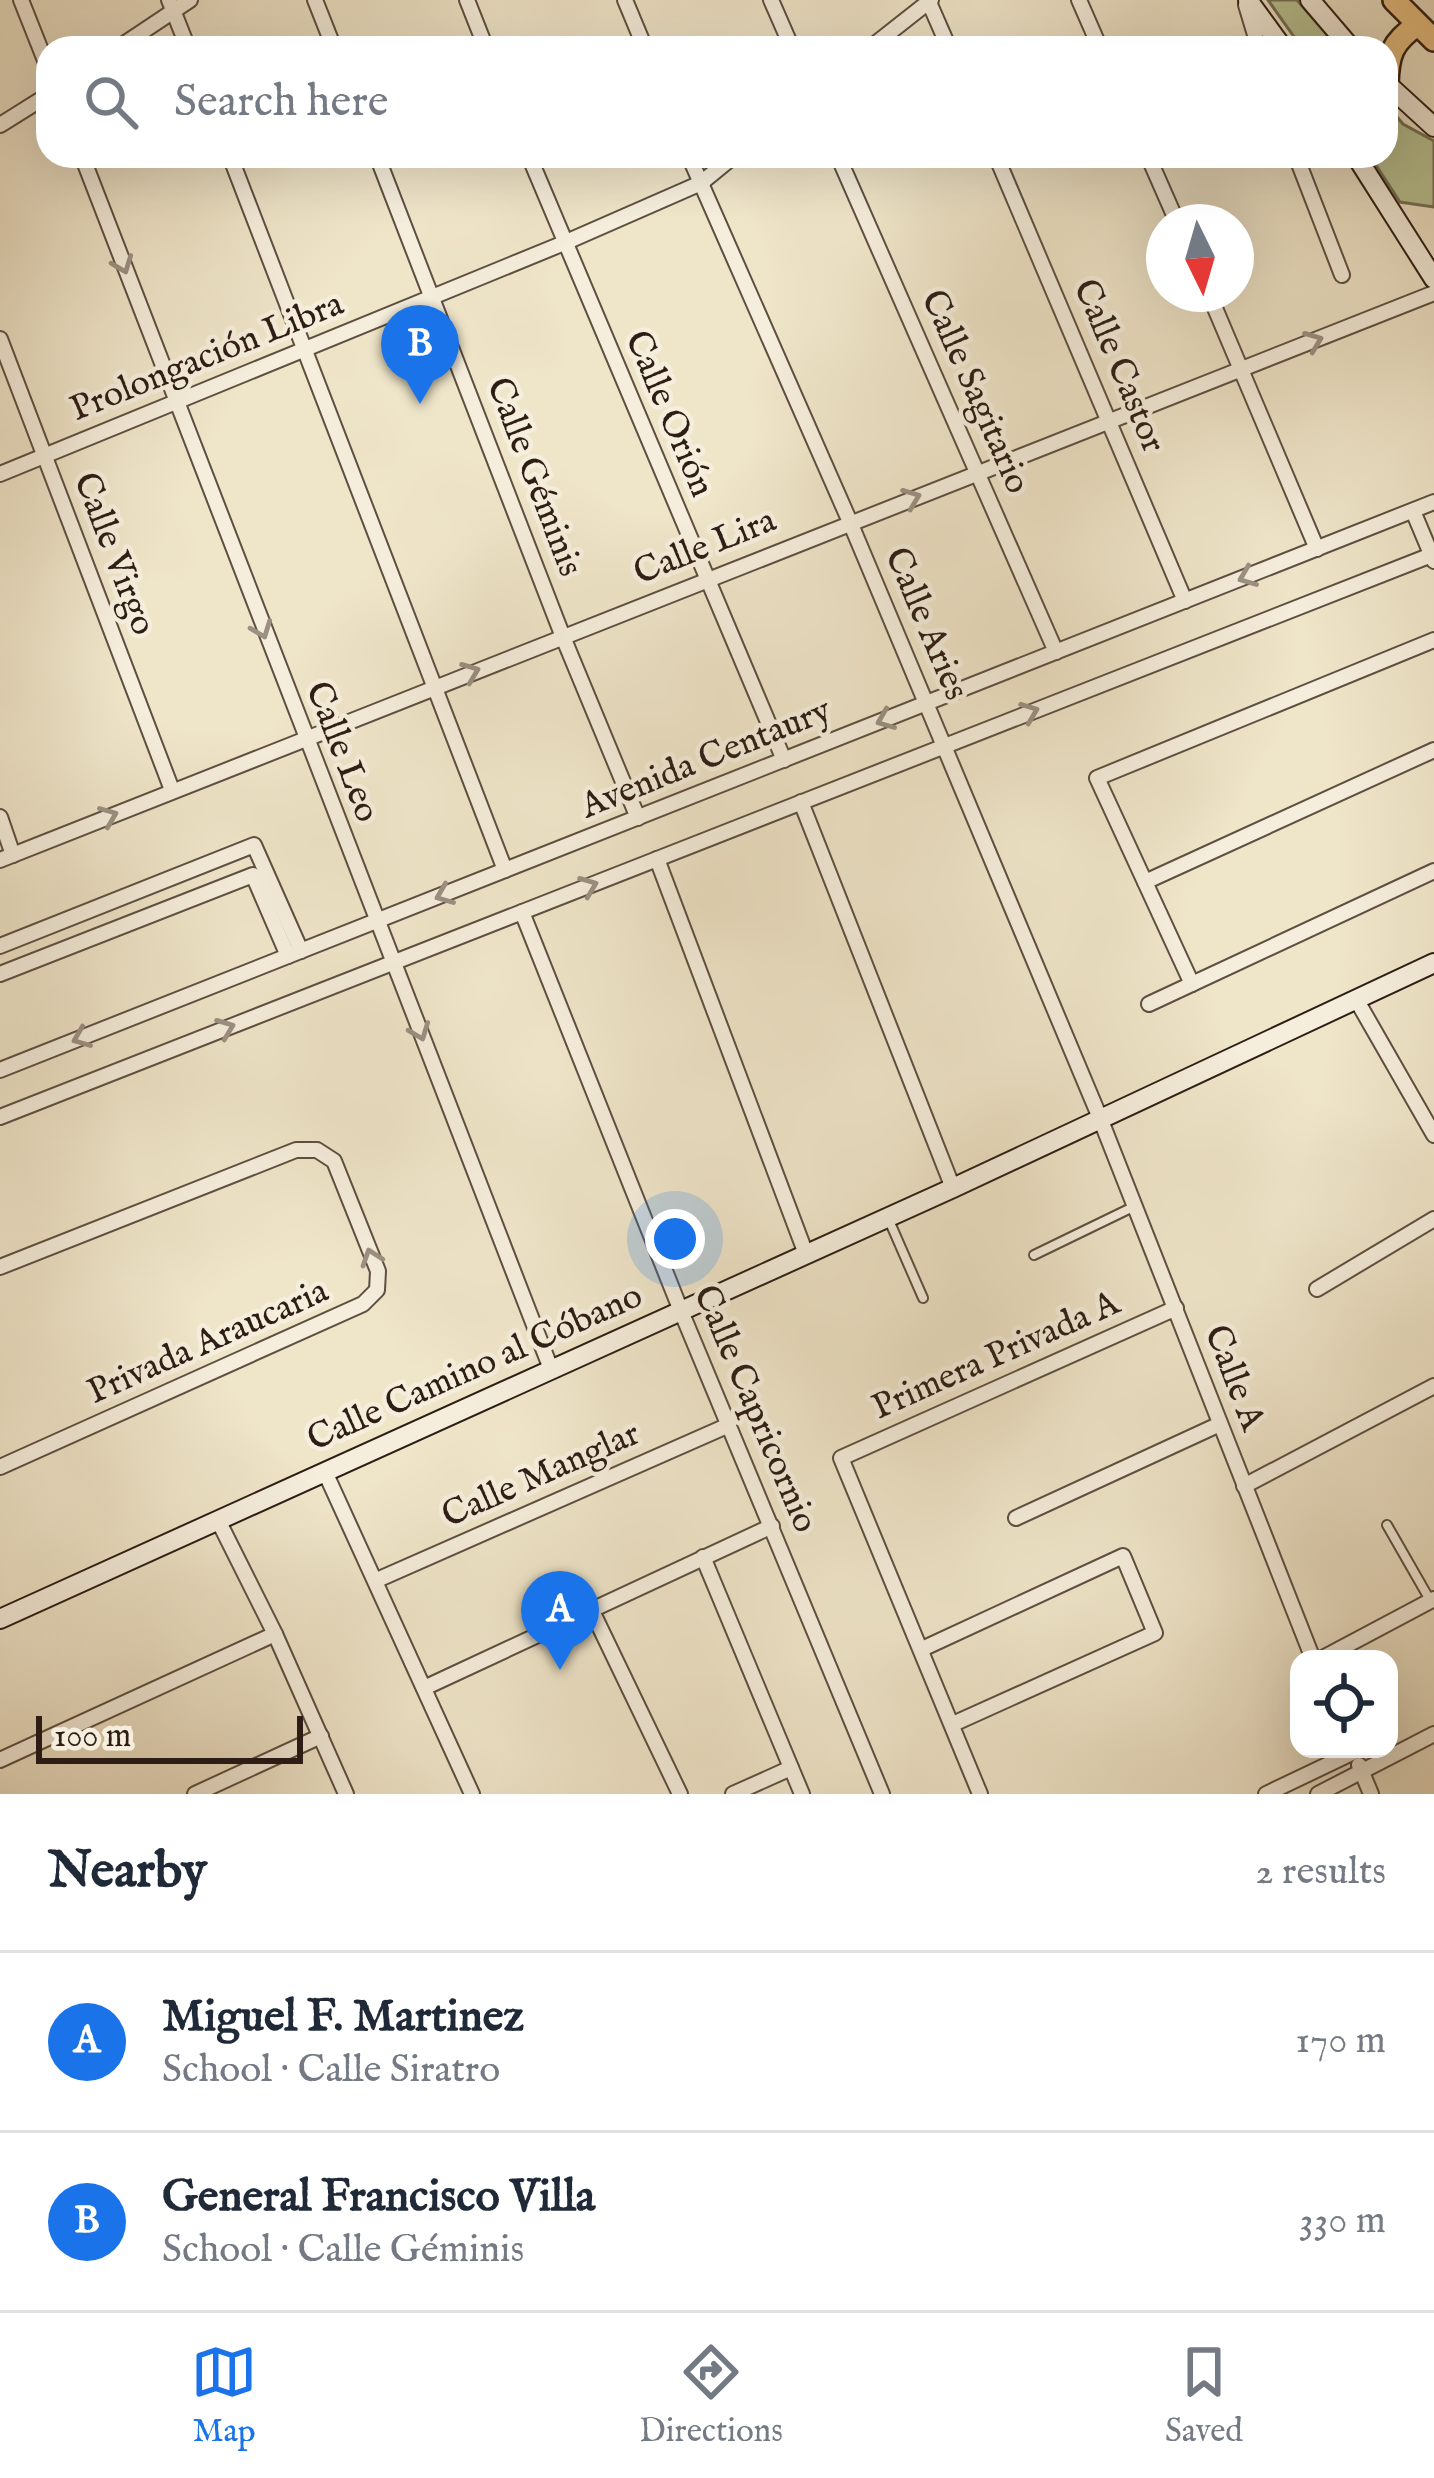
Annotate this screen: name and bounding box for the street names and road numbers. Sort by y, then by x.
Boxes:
street label: Calle Castor [1062,272,1176,460]
street label: Prolongación Libra [64,281,351,433]
street label: Calle Sagitario [910,283,1040,501]
street label: Calle Orión [613,324,725,504]
street label: Calle Géminis [475,371,593,583]
street label: Calle Virgo [62,466,166,642]
street label: Calle Lira [627,498,783,596]
street label: Calle Aries [873,541,979,707]
street label: Calle Leo [294,675,390,829]
street label: Avenida Centaury [573,688,838,831]
street label: Privada Araucaria [80,1268,336,1416]
street label: Calle Camino al Cóbano [300,1273,650,1463]
street label: Calle Capricornio [682,1278,828,1540]
street label: Primera Privada A [865,1280,1129,1431]
street label: Calle A [1193,1319,1276,1439]
street label: Calle Manglar [435,1411,647,1539]

